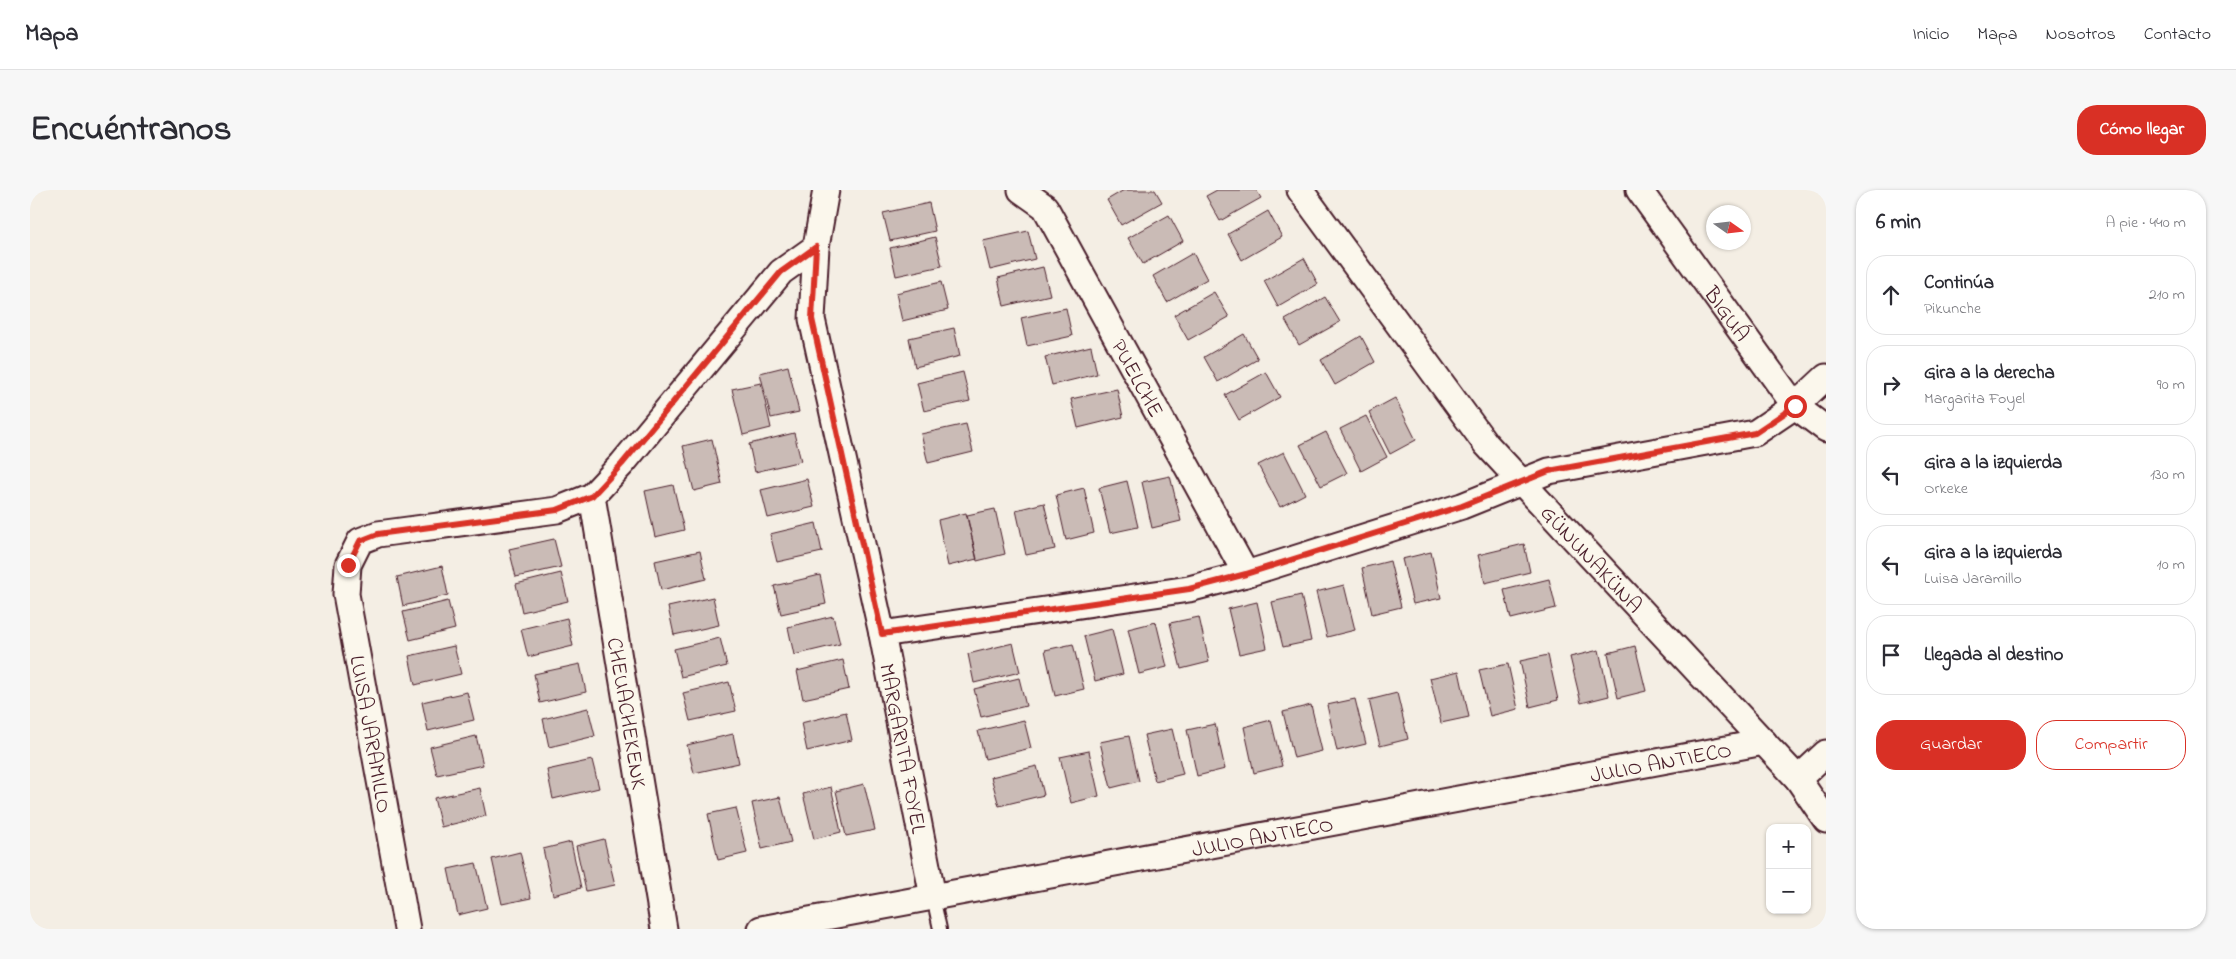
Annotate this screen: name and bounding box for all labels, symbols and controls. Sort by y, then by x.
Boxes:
text: Mapa [25,17,79,52]
text: Inicio [1912,22,1949,48]
text: Mapa [1977,22,2018,48]
text: Nosotros [2046,22,2116,48]
text: Contacto [2144,22,2211,48]
text: Encuéntranos [30,105,232,156]
button: Cómo llegar [2077,105,2206,155]
north arrow [1706,205,1751,250]
text: 6 min [1876,208,1921,238]
text: A pie · 440 m [2105,211,2186,235]
text: Continúa [1924,270,1994,297]
street label: BIGUÁ [1694,280,1756,349]
icon: ahead [1877,281,1905,309]
text: 210 m [2149,283,2185,307]
text: Pikunche [1924,297,1981,321]
street label: PUELCHE [1101,334,1170,424]
text: Gira a la derecha [1924,360,2055,387]
icon: right [1877,371,1905,399]
text: 90 m [2157,373,2185,397]
text: Margarita Foyel [1924,387,2025,411]
route start [1784,395,1807,418]
text: Gira a la izquierda [1924,450,2062,477]
icon: left [1877,461,1905,489]
text: 130 m [2150,463,2185,487]
text: Orkeke [1924,477,1968,501]
street label: GÜNUNAKÜNA [1532,499,1649,622]
text: Gira a la izquierda [1924,540,2062,567]
icon: left [1877,551,1905,579]
text: 10 m [2157,553,2185,577]
route end [337,554,360,577]
text: Luisa Jaramillo [1924,567,2022,591]
street label: CHEUACHEKENK [597,635,654,792]
icon: arrive [1877,641,1905,669]
text: Llegada al destino [1924,642,2063,669]
street label: LUISA JARAMILLO [339,653,399,816]
street label: MARGARITA FOYEL [869,661,934,837]
button: Guardar [1876,720,2026,770]
button: Compartir [2036,720,2186,770]
street label: JULIO ANTIECO [1588,735,1734,793]
street label: JULIO ANTIECO [1189,810,1336,867]
map controls [1766,824,1811,914]
button: + [1766,824,1811,869]
button: − [1766,869,1811,914]

